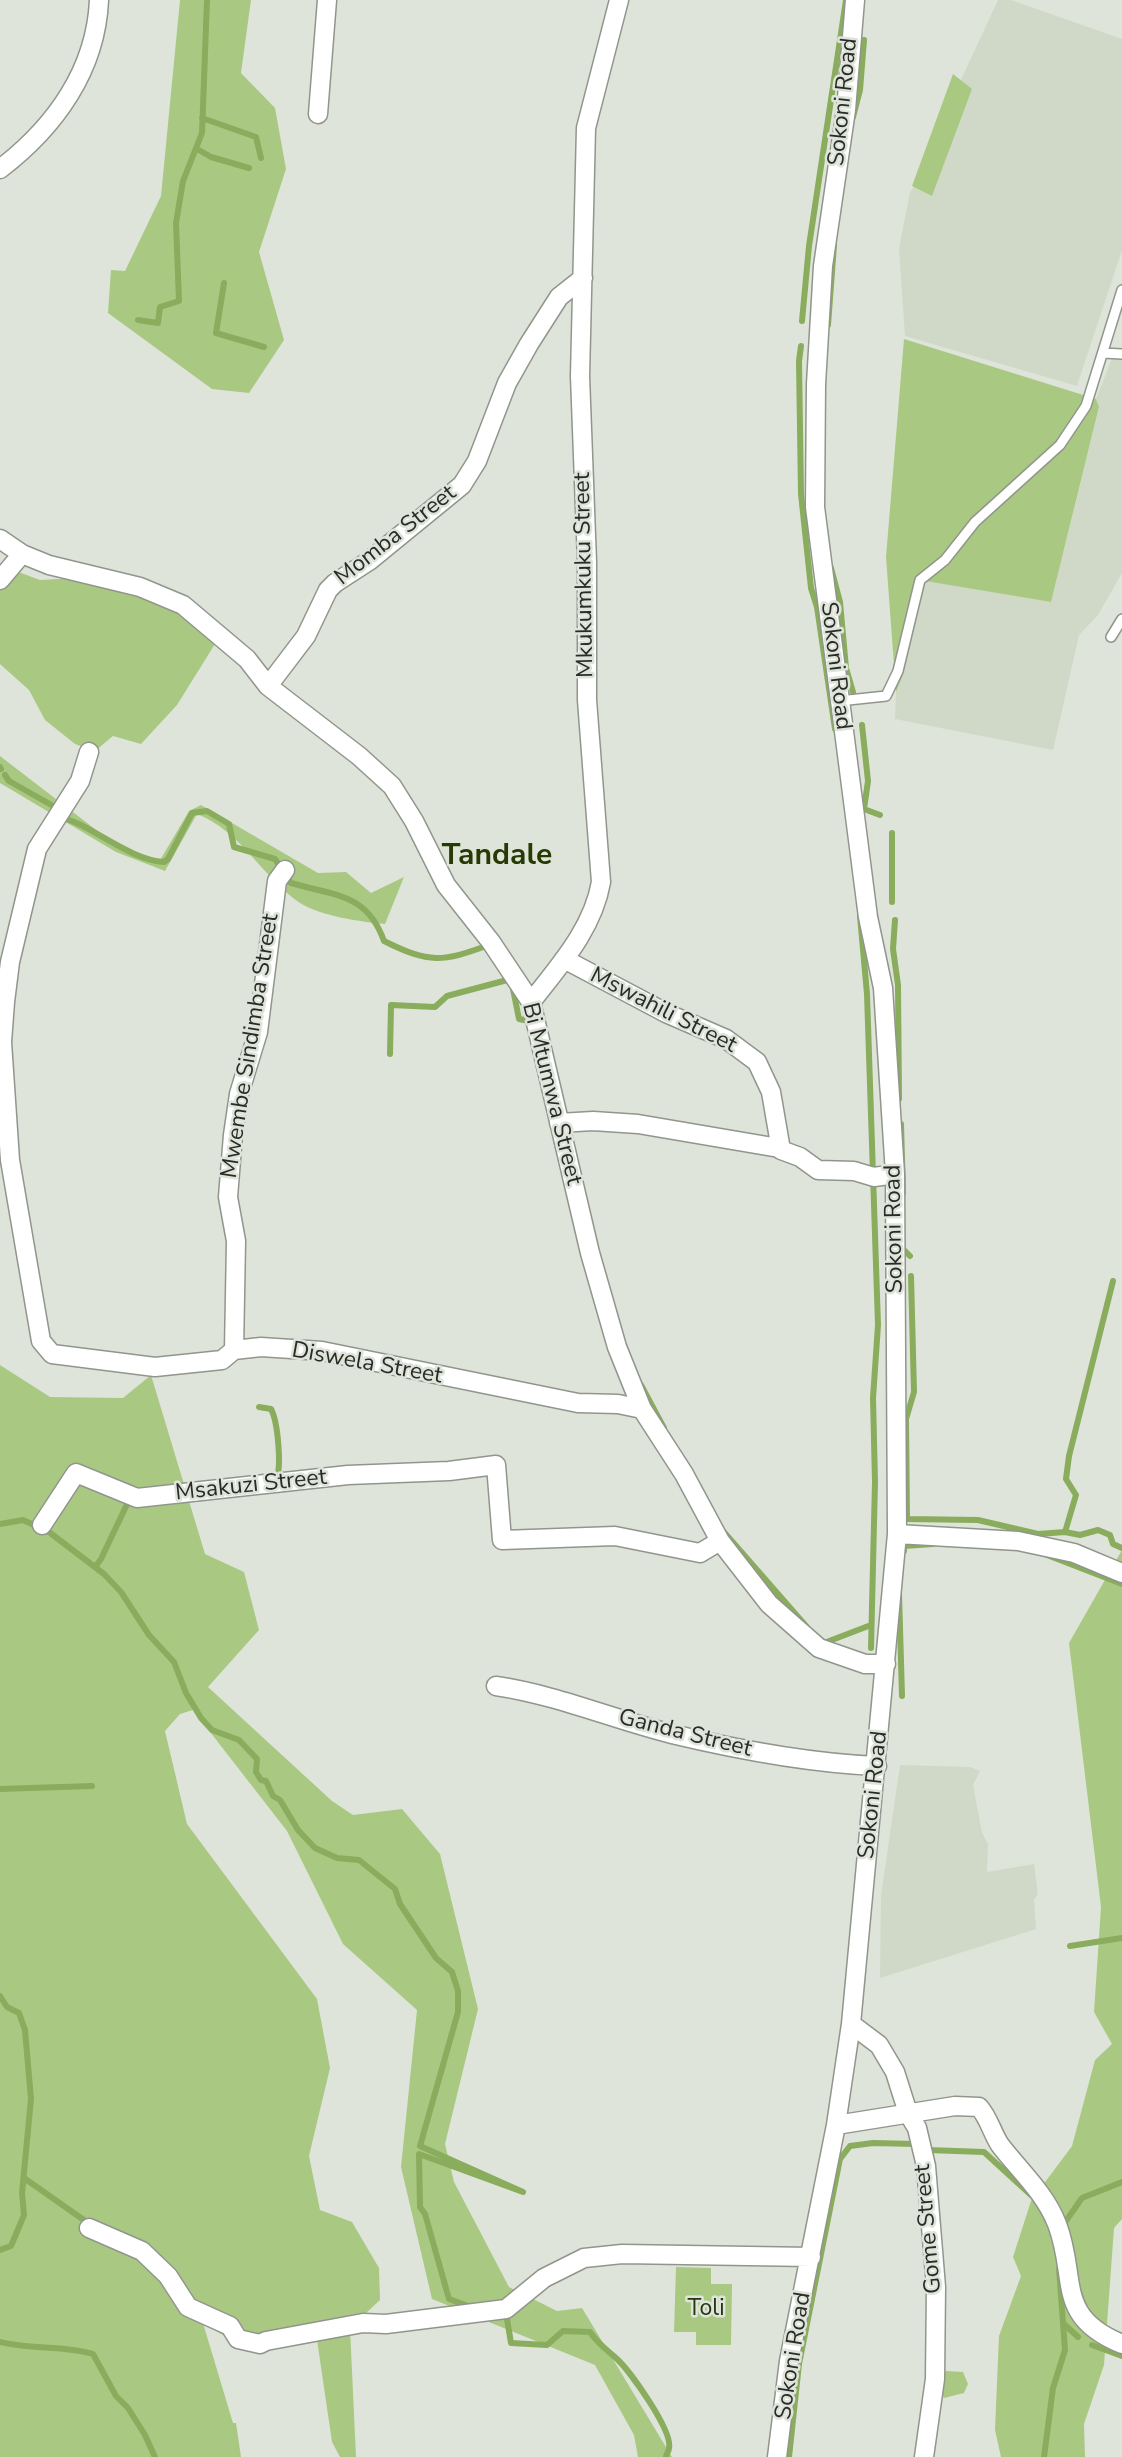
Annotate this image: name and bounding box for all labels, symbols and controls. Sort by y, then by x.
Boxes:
street label: Sokoni Road [824,37,864,167]
street label: Mkukumkuku Street [569,472,601,678]
street label: Momba Street [330,480,462,592]
street label: Sokoni Road [813,600,857,732]
district label: Tandale [442,839,552,875]
street label: Mwembe Sindimba Street [216,912,286,1180]
street label: Mswahili Street [585,962,741,1060]
street label: Bi Mtumwa Street [515,1000,587,1188]
street label: Sokoni Road [880,1164,910,1294]
street label: Diswela Street [290,1337,444,1391]
street label: Msakuzi Street [174,1464,328,1508]
street label: Ganda Street [616,1704,754,1764]
street label: Sokoni Road [854,1730,894,1860]
street label: Gome Street [910,2163,948,2295]
street label: Sokoni Road [770,2290,818,2422]
park label: Toli [687,2295,725,2323]

